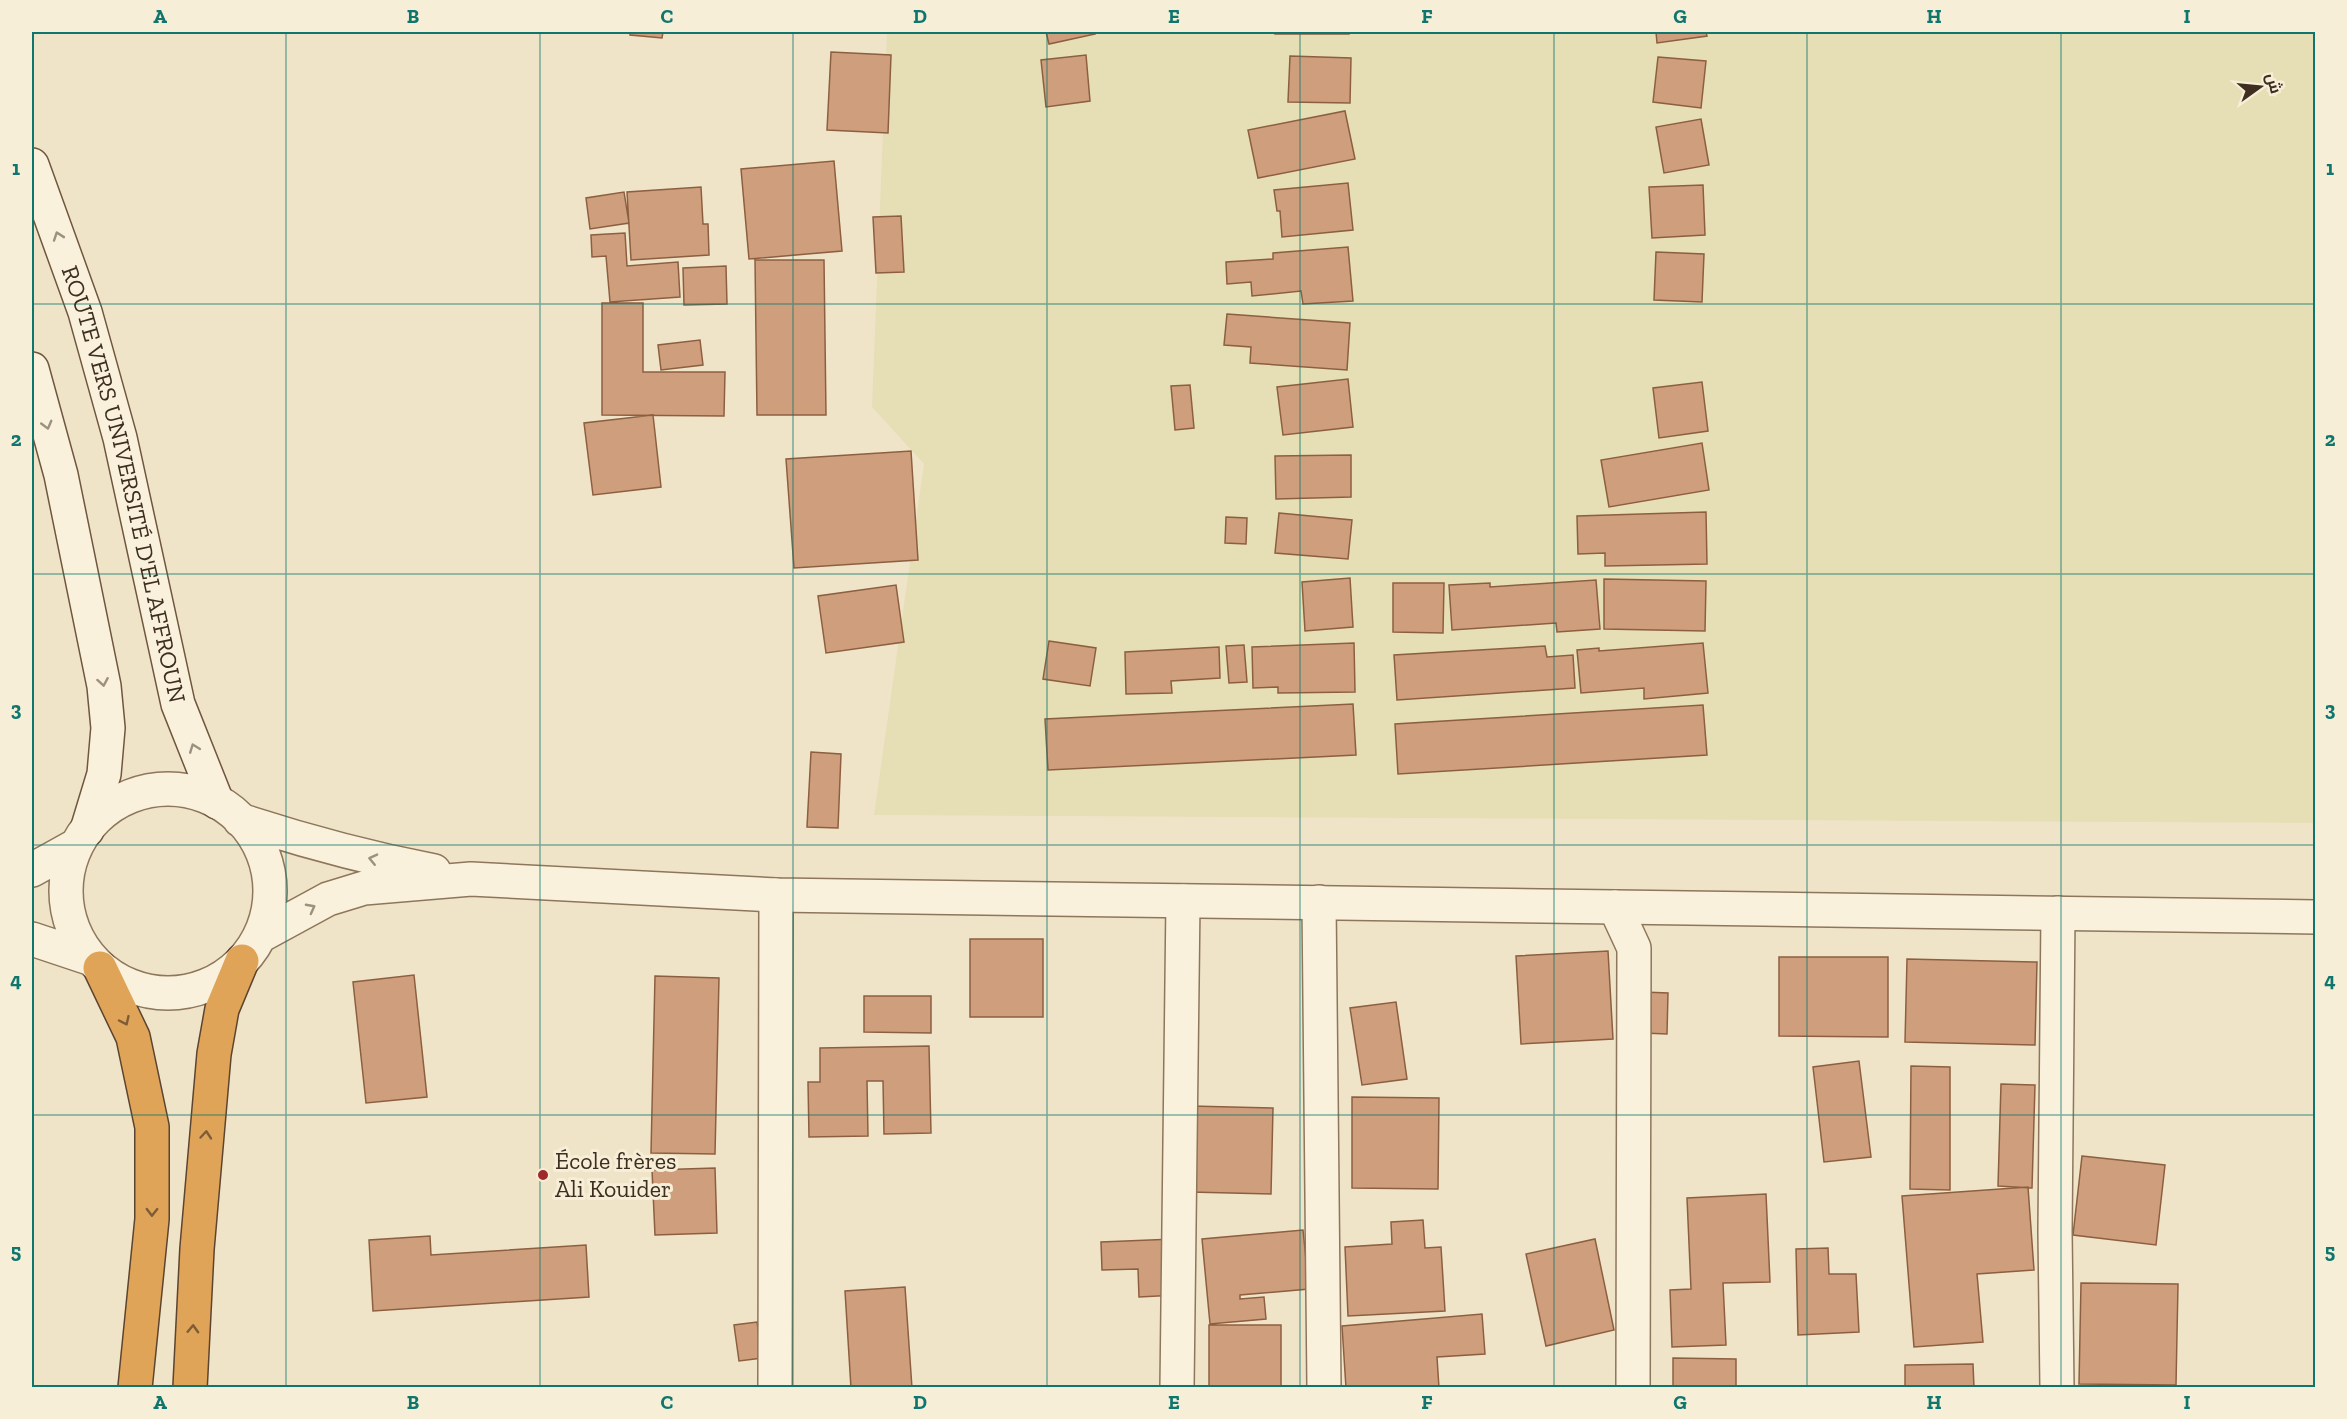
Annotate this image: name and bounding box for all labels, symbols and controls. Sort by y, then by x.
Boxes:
text: A [153,4,167,28]
text: B [407,4,419,28]
text: C [661,4,674,28]
text: D [913,4,927,28]
text: E [1168,4,1180,28]
text: F [1421,4,1433,28]
text: G [1673,4,1687,28]
text: H [1926,4,1942,28]
text: I [2183,4,2191,28]
north arrow [2230,57,2290,117]
text: ش [2262,71,2286,96]
text: 1 [12,156,20,180]
text: 1 [2326,156,2334,180]
one-way arrow [52,231,65,242]
street label: ROUTE VERS UNIVERSITÉ D'EL AFFROUN [55,262,192,706]
one-way arrow [40,419,52,430]
text: 2 [11,427,22,451]
text: 2 [2325,427,2336,451]
one-way arrow [96,677,109,687]
text: 3 [11,697,22,721]
text: 3 [2325,697,2336,721]
one-way arrow [189,743,201,754]
one-way arrow [368,853,378,866]
one-way arrow [305,904,316,915]
text: 4 [10,968,22,992]
text: 4 [2324,968,2336,992]
one-way arrow [118,1014,130,1025]
one-way arrow [200,1130,213,1139]
place label: École frères Ali Kouider [555,1146,677,1203]
marker: École frères Ali Kouider [536,1168,550,1182]
one-way arrow [146,1208,158,1217]
text: 5 [11,1239,21,1263]
text: 5 [2325,1239,2335,1263]
one-way arrow [187,1325,199,1334]
text: A [153,1390,167,1414]
text: B [407,1390,419,1414]
text: C [661,1390,674,1414]
text: D [913,1390,927,1414]
text: E [1168,1390,1180,1414]
text: F [1421,1390,1433,1414]
text: G [1673,1390,1687,1414]
text: H [1926,1390,1942,1414]
text: I [2183,1390,2191,1414]

